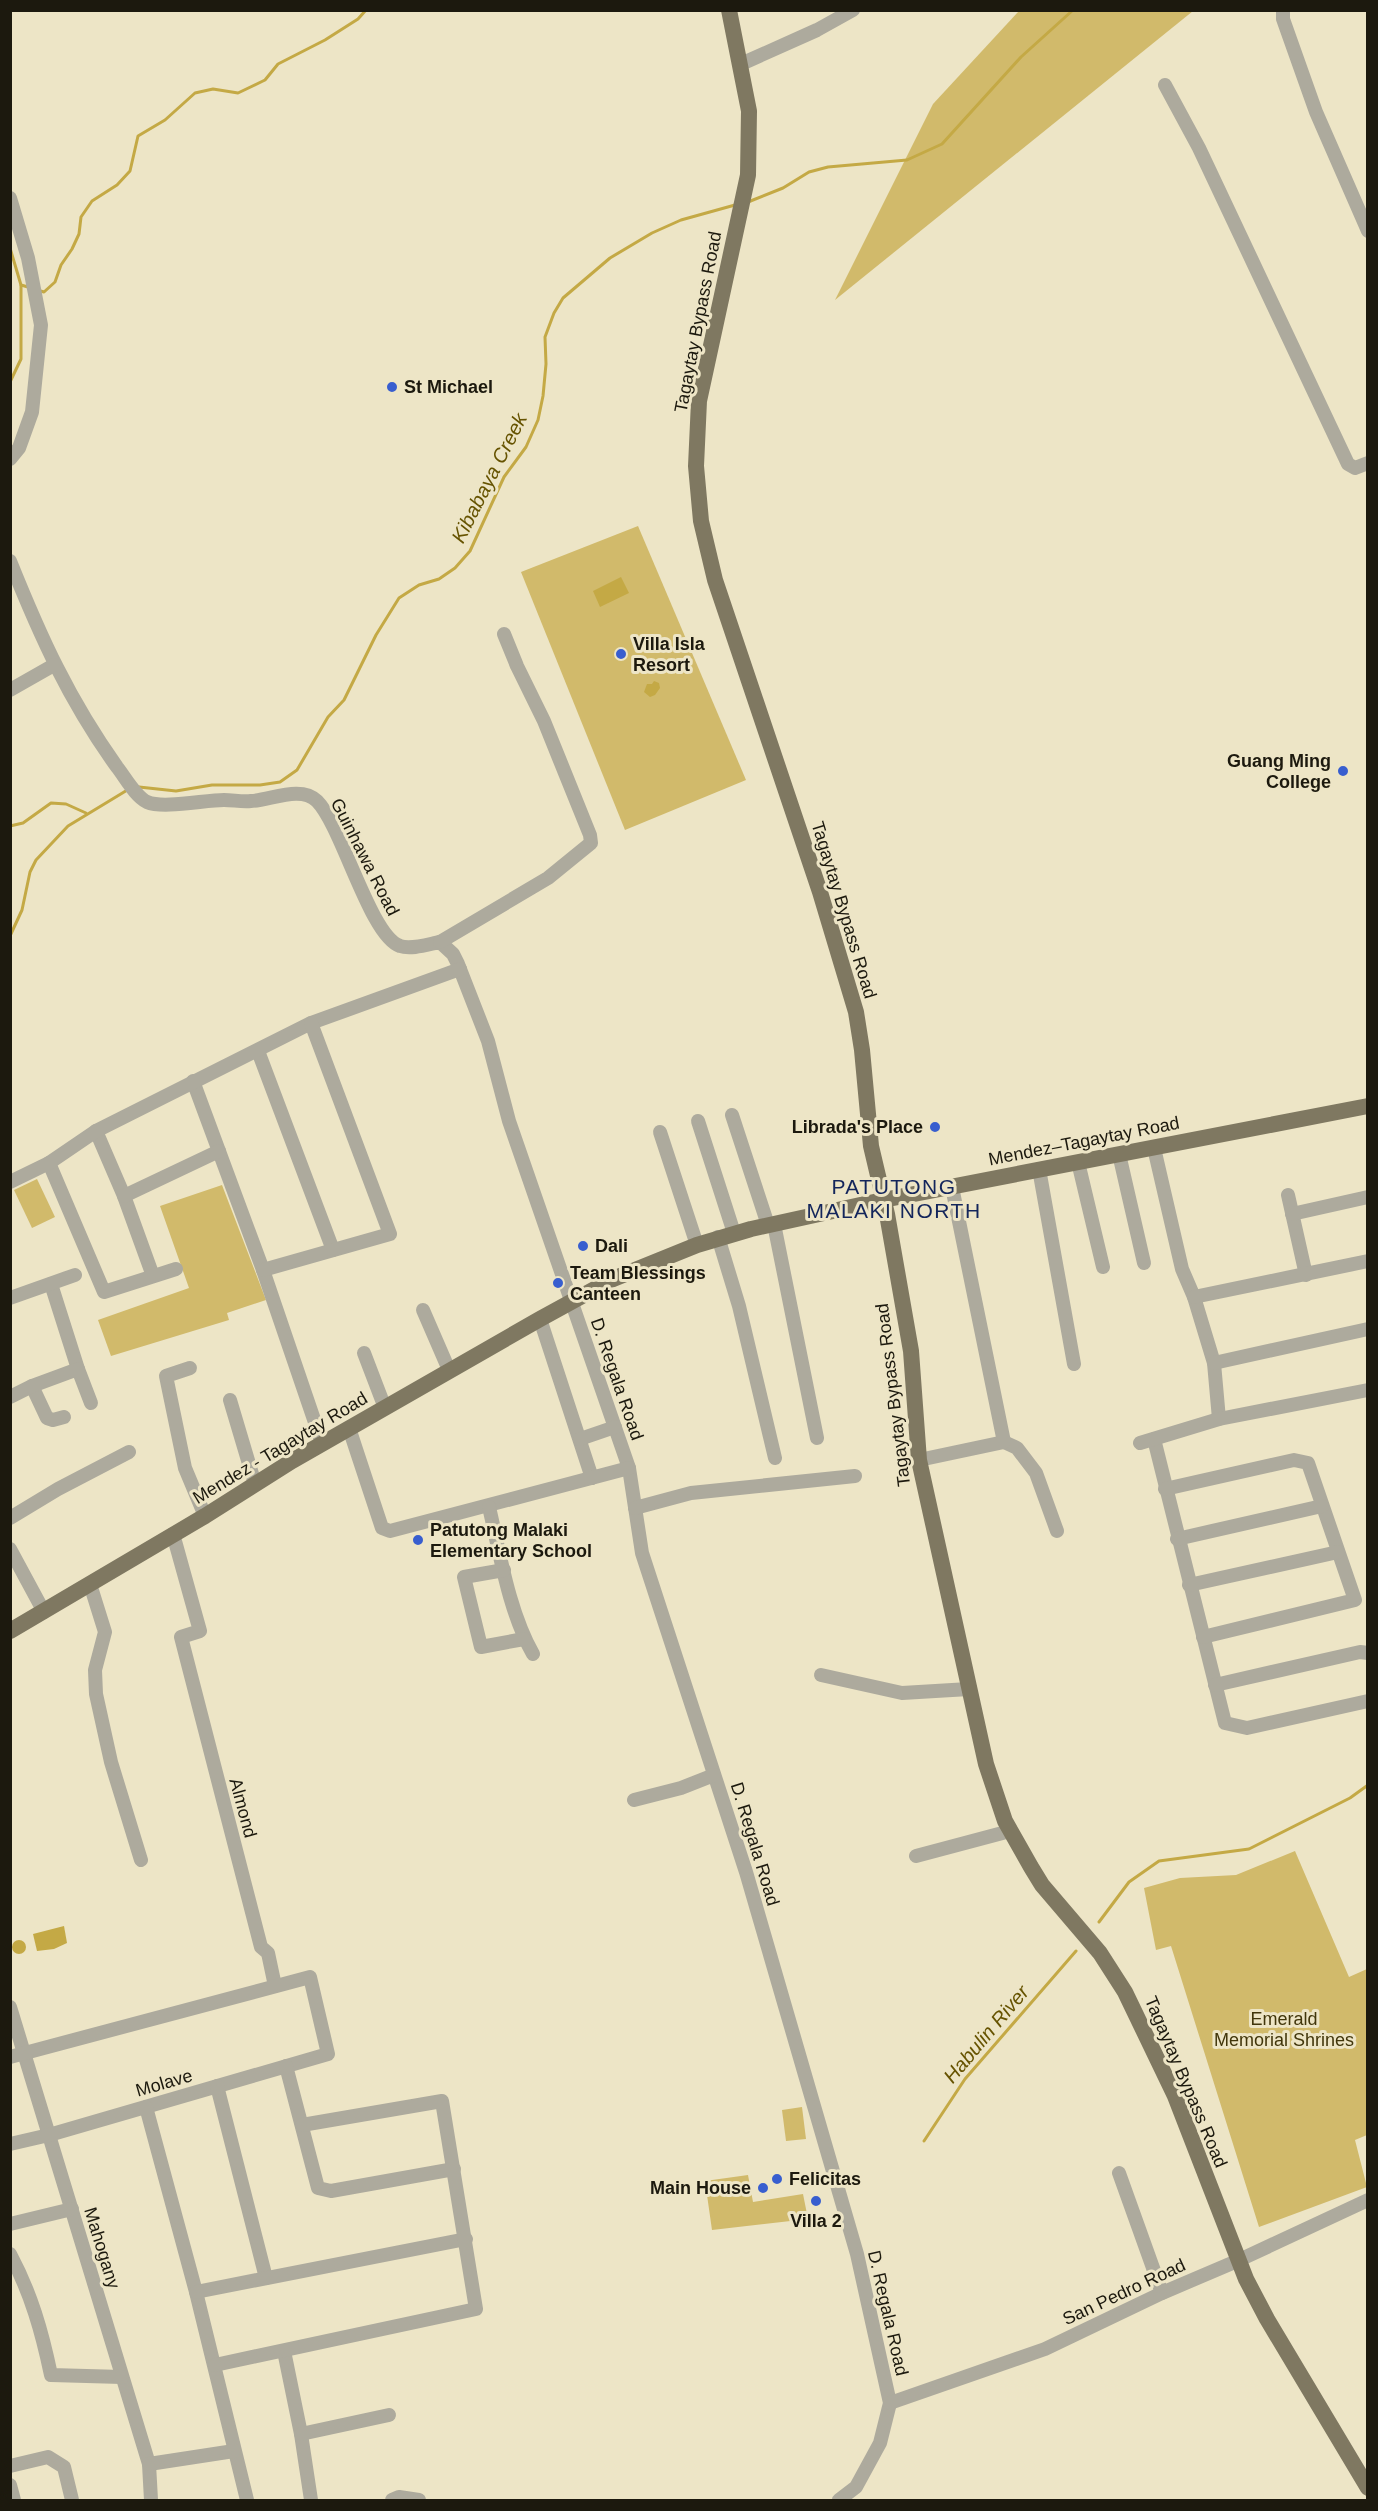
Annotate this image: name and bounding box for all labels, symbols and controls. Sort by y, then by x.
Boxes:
street label: Tagaytay Bypass Road [671,230,725,414]
place label: St Michael [404,377,493,397]
marker: St Michael [385,380,399,394]
water label: Kibabaya Creek [447,409,532,546]
place label: Villa Isla Resort [633,634,706,675]
marker: Villa Isla Resort [614,647,628,661]
place label: Guang Ming College [1227,751,1331,792]
marker: Guang Ming College [1336,764,1350,778]
street label: Guinhawa Road [327,795,403,919]
street label: Tagaytay Bypass Road [808,819,880,1001]
street label: Mendez–Tagaytay Road [987,1113,1181,1169]
place label: Librada's Place [792,1117,923,1137]
marker: Librada's Place [928,1120,942,1134]
district label: PATUTONG MALAKI NORTH [806,1175,982,1222]
place label: Dali [595,1236,628,1256]
marker: Dali [576,1239,590,1253]
place label: Team Blessings Canteen [570,1263,706,1304]
marker: Team Blessings Canteen [551,1276,565,1290]
street label: Tagaytay Bypass Road [872,1302,914,1488]
street label: D. Regala Road [587,1315,647,1443]
street label: Mendez - Tagaytay Road [189,1388,371,1508]
place label: Patutong Malaki Elementary School [430,1520,592,1561]
marker: Patutong Malaki Elementary School [411,1533,425,1547]
street label: Almond [225,1776,261,1840]
street label: D. Regala Road [727,1780,783,1908]
water label: Habulin River [939,1980,1034,2087]
street label: Tagaytay Bypass Road [1141,1993,1231,2171]
park label: Emerald Memorial Shrines [1214,2009,1354,2050]
street label: Molave [133,2065,195,2101]
place label: Felicitas [789,2169,861,2189]
marker: Felicitas [770,2172,784,2186]
place label: Main House [650,2178,751,2198]
marker: Main House [756,2181,770,2195]
marker: Villa 2 [809,2194,823,2208]
street label: Mahogany [80,2205,124,2291]
place label: Villa 2 [790,2211,842,2231]
street label: D. Regala Road [864,2248,912,2378]
street label: San Pedro Road [1059,2255,1189,2329]

